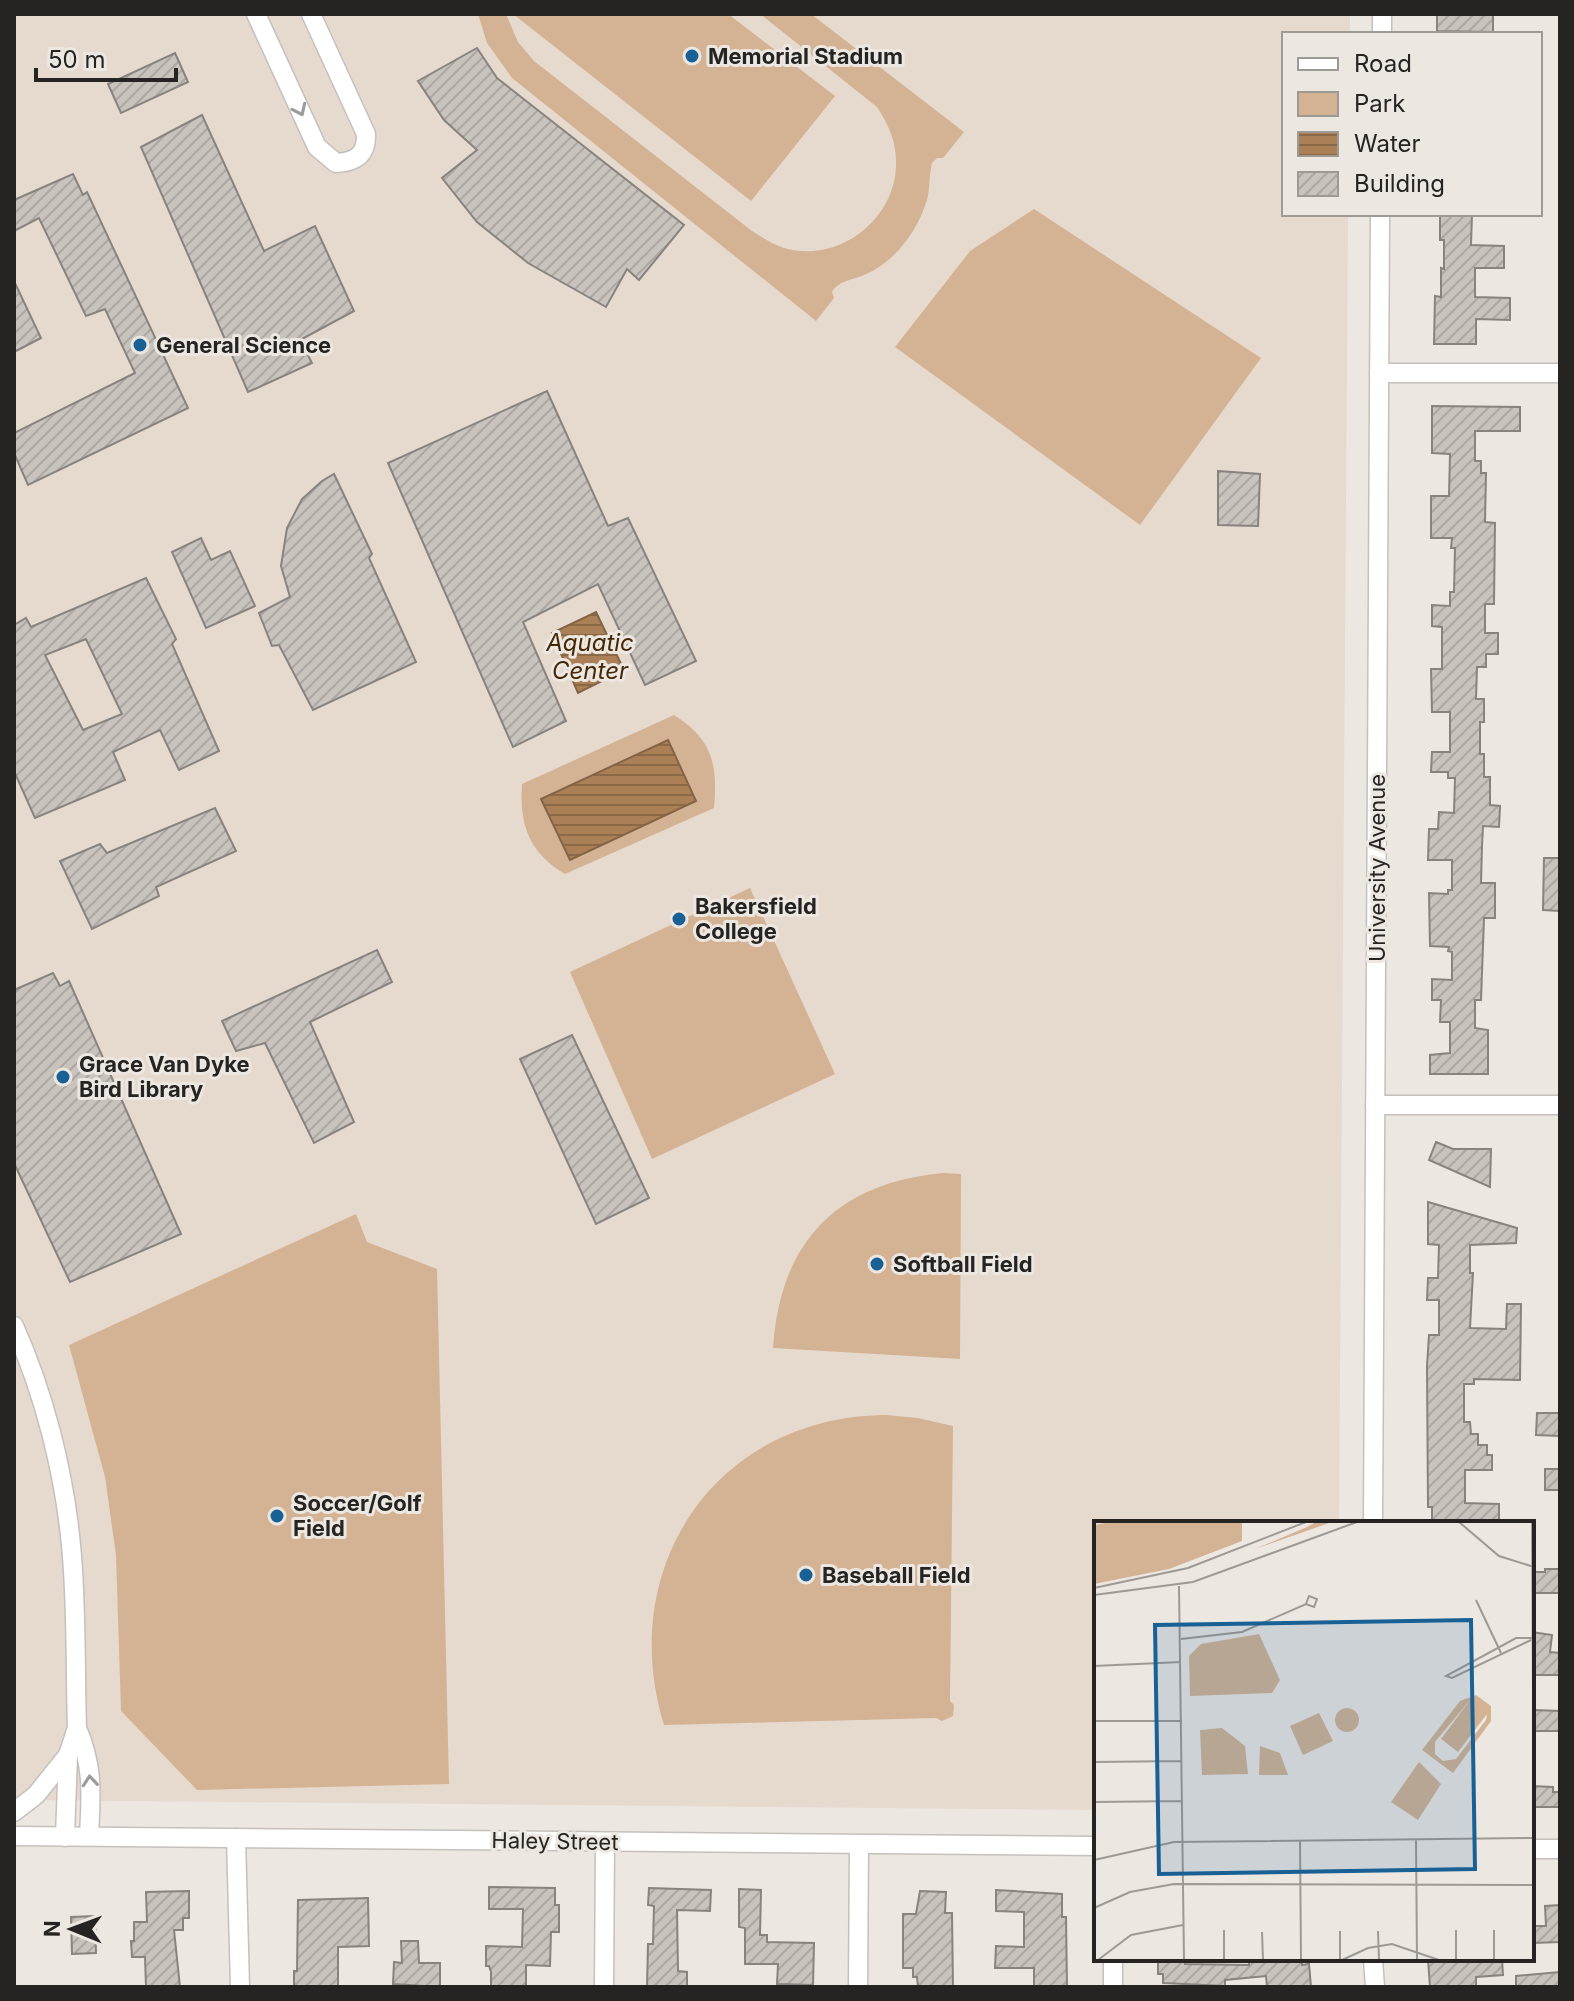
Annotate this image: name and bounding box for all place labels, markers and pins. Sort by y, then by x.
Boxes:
place label: Memorial Stadium [708,43,903,69]
marker: Memorial Stadium [683,47,701,65]
place label: General Science [156,332,331,358]
marker: General Science [131,336,149,354]
place label: Bakersfield College [695,893,817,944]
marker: Bakersfield College [670,910,688,928]
place label: Grace Van Dyke Bird Library [79,1051,250,1102]
marker: Grace Van Dyke Bird Library [54,1068,72,1086]
place label: Softball Field [893,1251,1033,1277]
marker: Softball Field [868,1255,886,1273]
place label: Soccer/Golf Field [293,1490,422,1541]
marker: Soccer/Golf Field [268,1507,286,1525]
place label: Baseball Field [822,1562,971,1588]
marker: Baseball Field [797,1566,815,1584]

